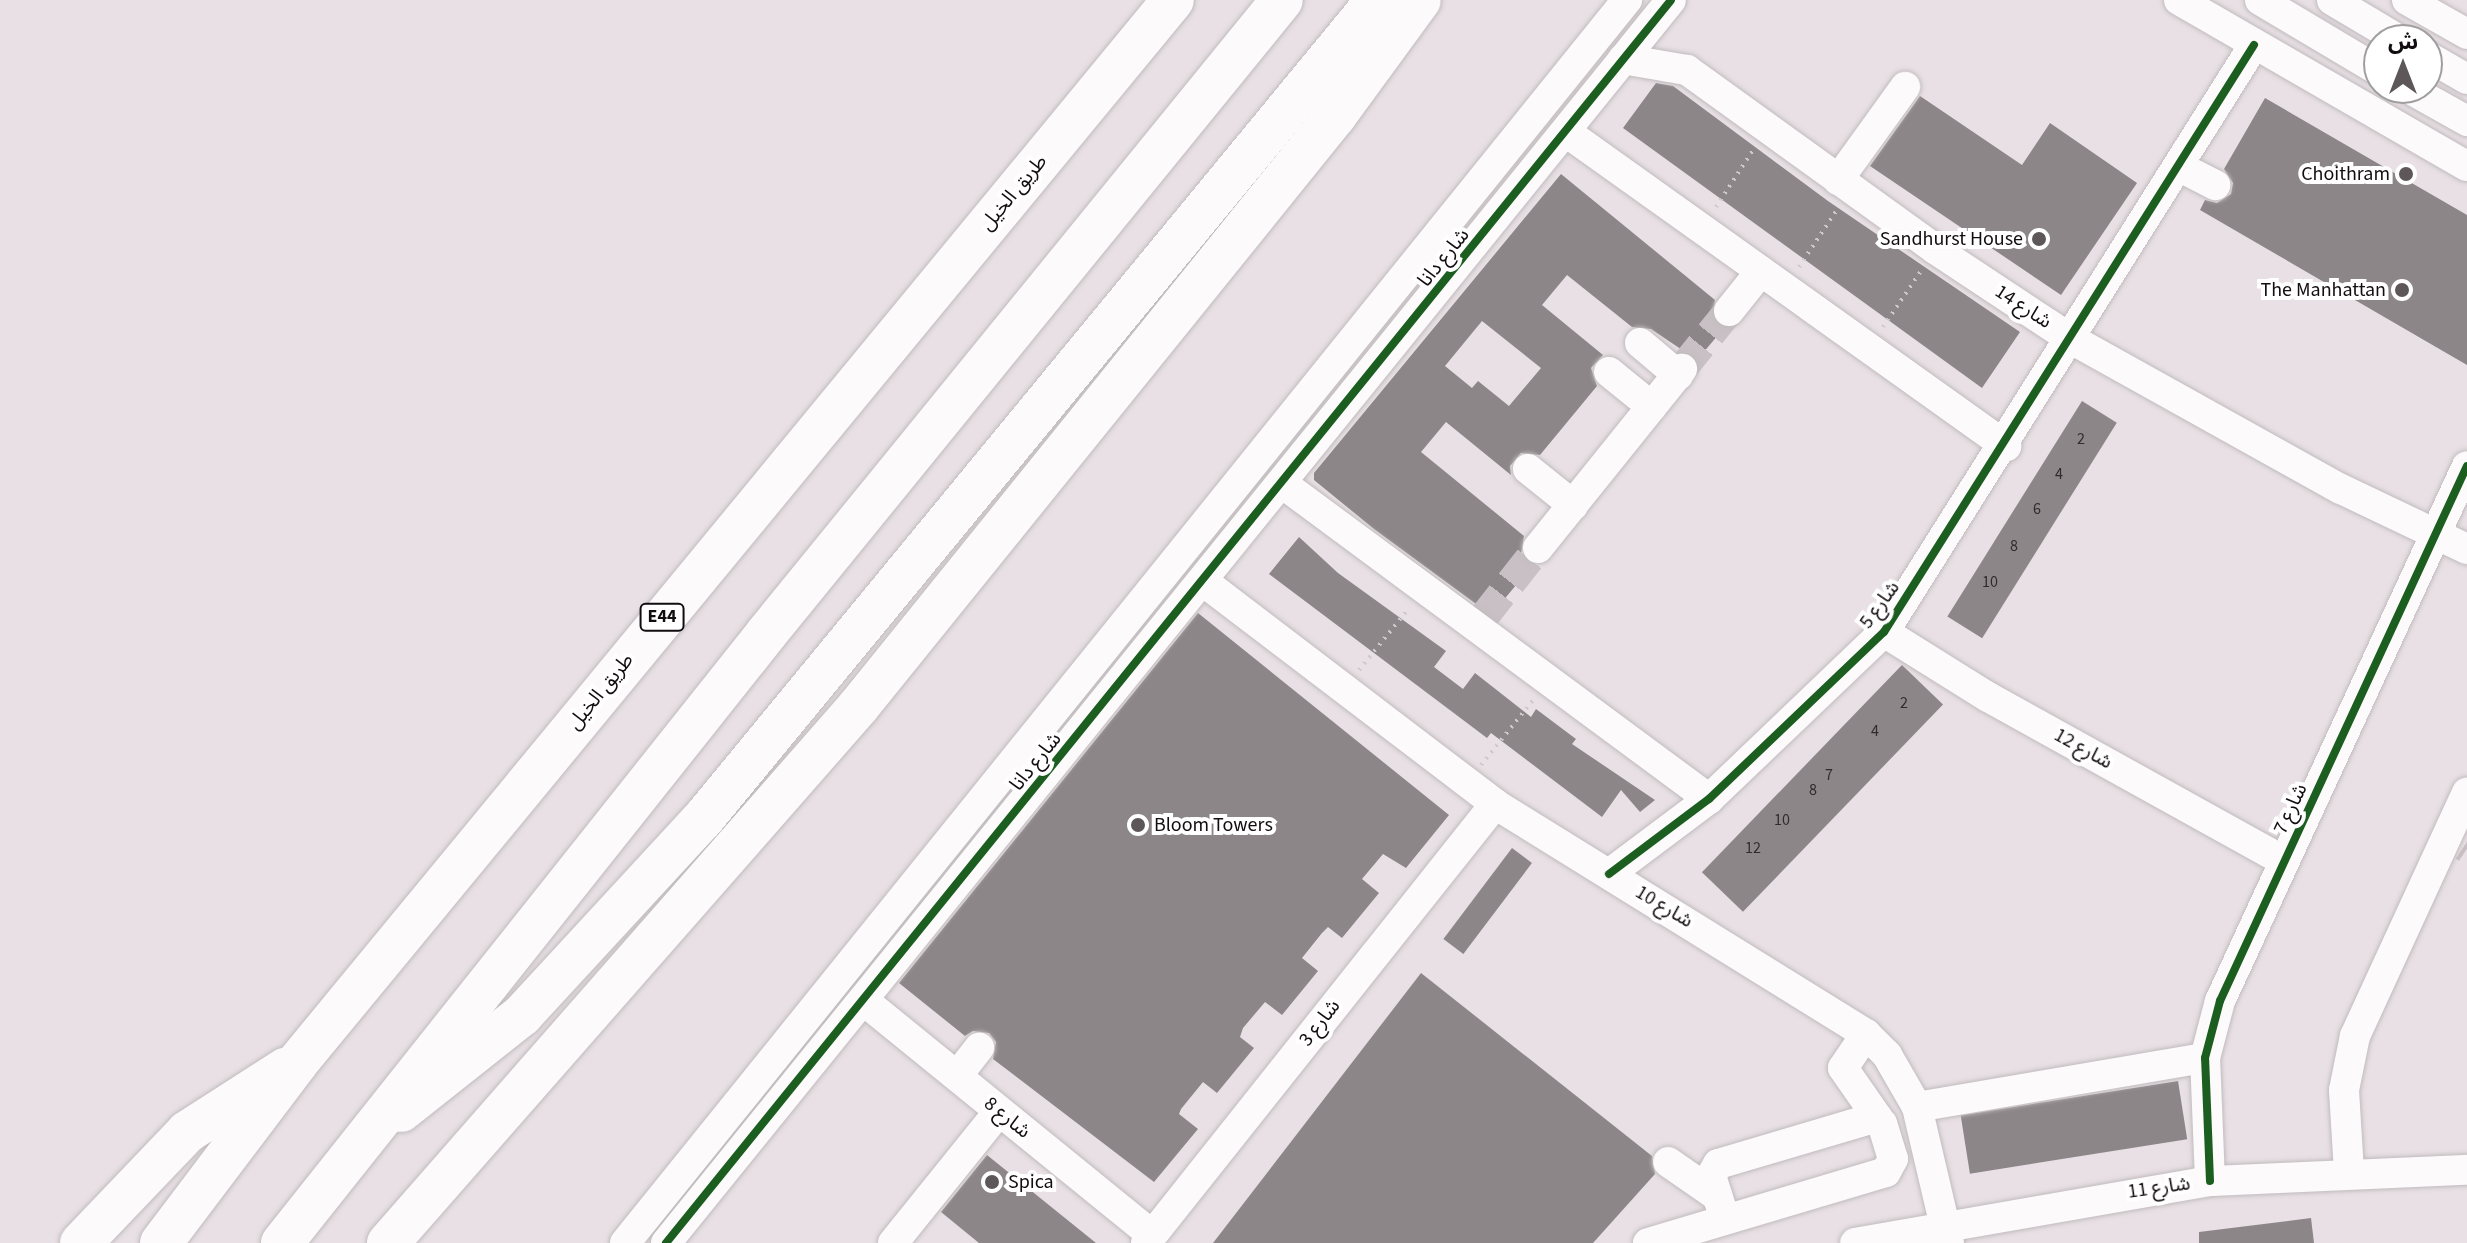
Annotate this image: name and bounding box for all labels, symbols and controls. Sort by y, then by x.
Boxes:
north arrow [2363,24,2443,104]
text: ش [2388,26,2418,58]
street label: طريق الخيل [975,150,1053,236]
place label: Choithram [2301,162,2390,186]
marker: Choithram [2397,165,2415,183]
street label: شارع دانا [1413,224,1475,292]
place label: Sandhurst House [1880,227,2023,251]
marker: Sandhurst House [2030,230,2048,248]
place label: The Manhattan [2261,278,2386,302]
street label: شارع 14 [1990,280,2056,334]
marker: The Manhattan [2393,281,2411,299]
house number: 2 [2077,429,2085,449]
house number: 4 [2055,464,2063,484]
house number: 6 [2033,499,2041,519]
house number: 8 [2010,536,2018,556]
house number: 10 [1982,572,1998,592]
street label: شارع 5 [1855,577,1905,633]
road number: E44 [638,603,686,631]
street label: طريق الخيل [563,649,639,735]
house number: 2 [1900,693,1908,713]
house number: 4 [1871,721,1879,741]
street label: شارع 12 [2050,723,2116,775]
street label: شارع دانا [1005,728,1067,796]
house number: 7 [1825,765,1833,785]
house number: 8 [1809,780,1817,800]
street label: شارع 7 [2269,780,2313,838]
house number: 10 [1774,810,1790,830]
place label: Bloom Towers [1154,813,1273,837]
marker: Bloom Towers [1129,816,1147,834]
house number: 12 [1745,838,1761,858]
street label: شارع 10 [1631,881,1697,933]
street label: شارع 3 [1294,995,1346,1051]
street label: شارع 8 [979,1092,1035,1144]
place label: Spica [1008,1170,1054,1194]
street label: شارع 11 [2126,1172,2192,1204]
marker: Spica [983,1173,1001,1191]

